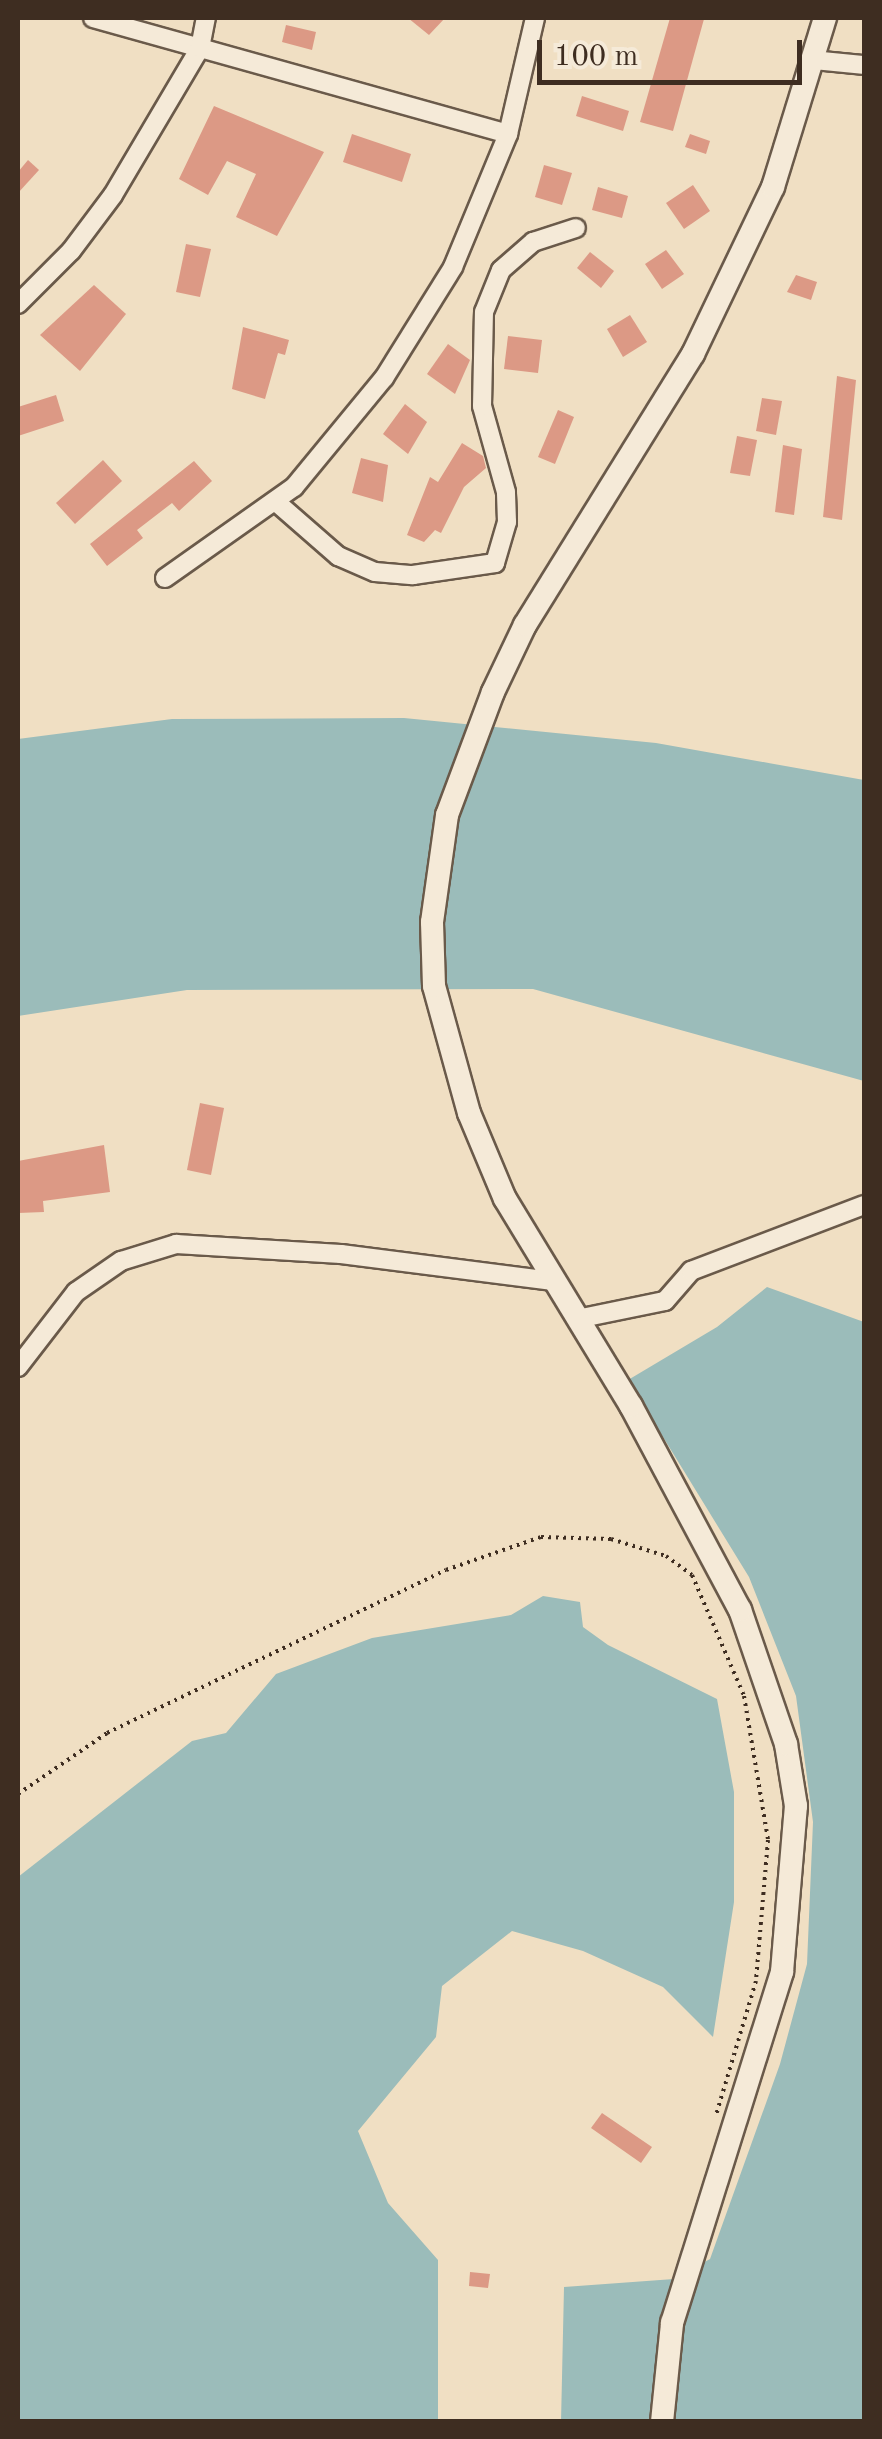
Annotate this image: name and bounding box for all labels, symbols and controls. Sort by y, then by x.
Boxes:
scale bar [542,20,807,82]
text: 100 m [554,42,638,72]

